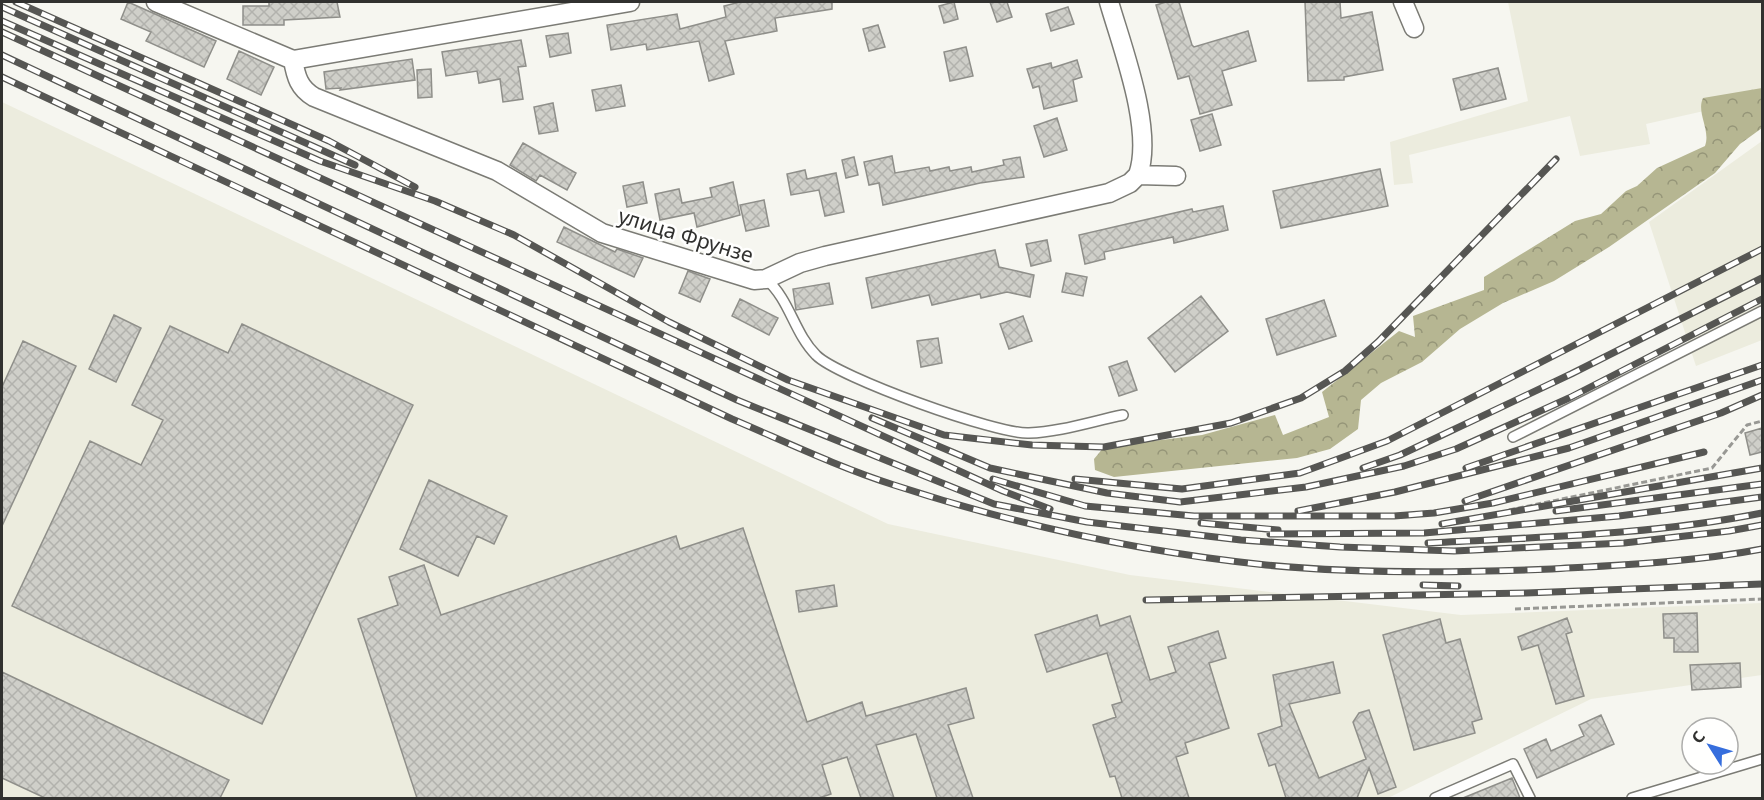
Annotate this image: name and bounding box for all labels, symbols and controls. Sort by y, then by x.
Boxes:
street label: улица Фрунзе [615,201,757,269]
north arrow [1680,716,1740,776]
text: С [1686,726,1710,748]

